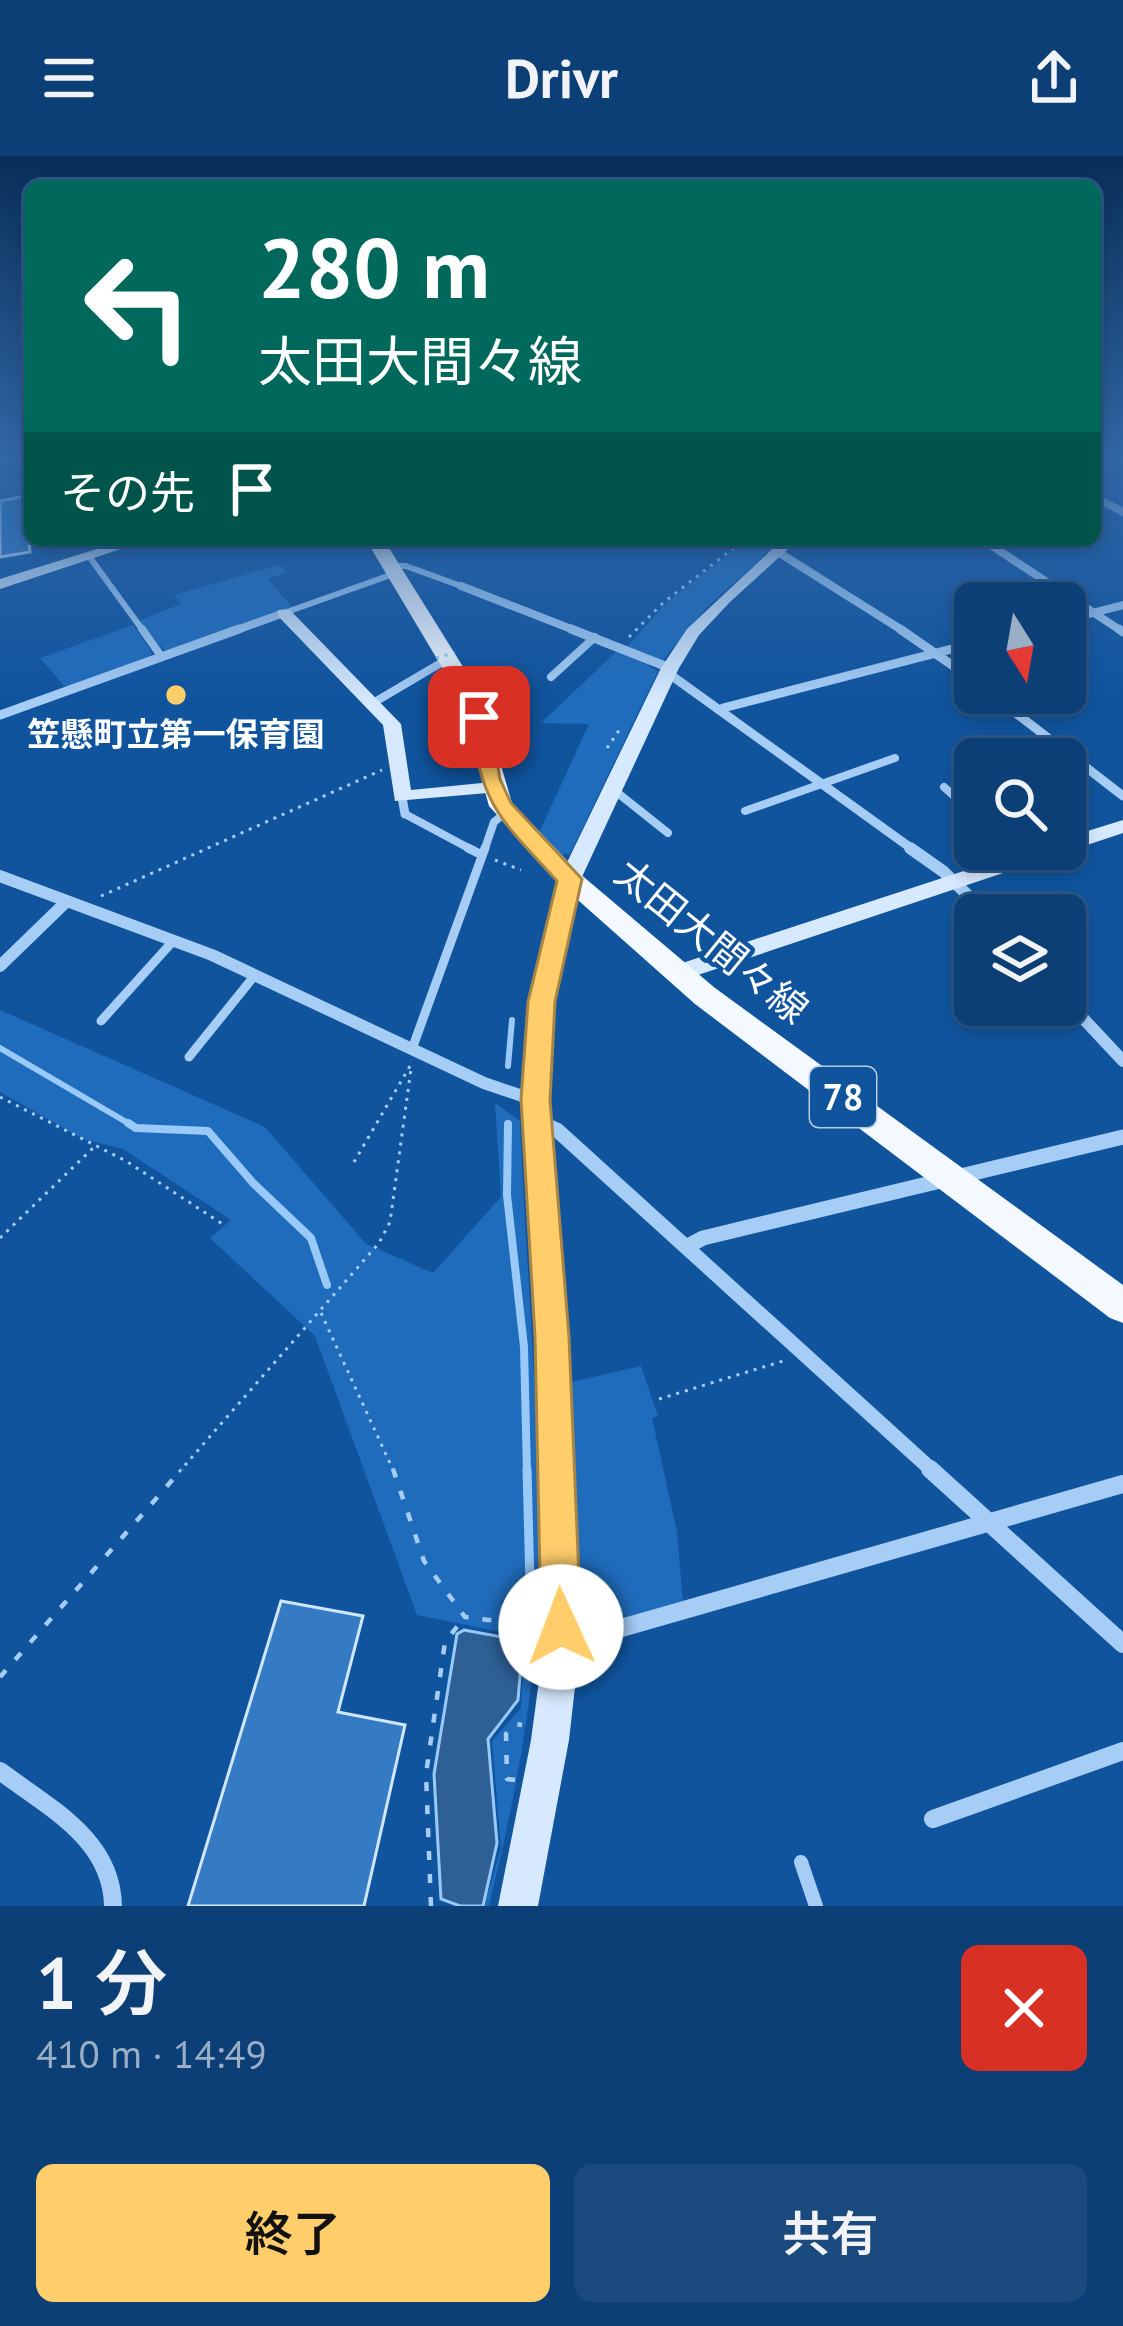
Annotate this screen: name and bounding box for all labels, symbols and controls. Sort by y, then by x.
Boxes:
text: Drivr [505,43,618,113]
icon: menu [36,45,102,111]
icon: share [1021,45,1087,111]
text: 280 m [258,212,490,321]
icon: left [60,228,216,384]
text: 太田大間々線 [258,326,582,396]
icon: arrive [219,456,285,522]
text: その先 [60,463,195,521]
north arrow [954,582,1086,714]
map controls [954,582,1086,1026]
pin [428,666,530,768]
marker: 笠懸町立第一保育園 [163,682,189,708]
icon: arrive [446,684,512,750]
place label: 笠懸町立第一保育園 [28,712,325,755]
button: search [954,738,1086,870]
street label: 太田大間々線 [605,847,819,1034]
button: layers [954,894,1086,1026]
road number: 78 [810,1067,876,1127]
position arrow [498,1564,624,1690]
text: 1 分 [36,1936,167,2029]
button: close [961,1945,1087,2071]
text: 410 m · 14:49 [36,2028,267,2079]
button: 終了 [36,2164,550,2302]
button: 共有 [574,2164,1087,2302]

